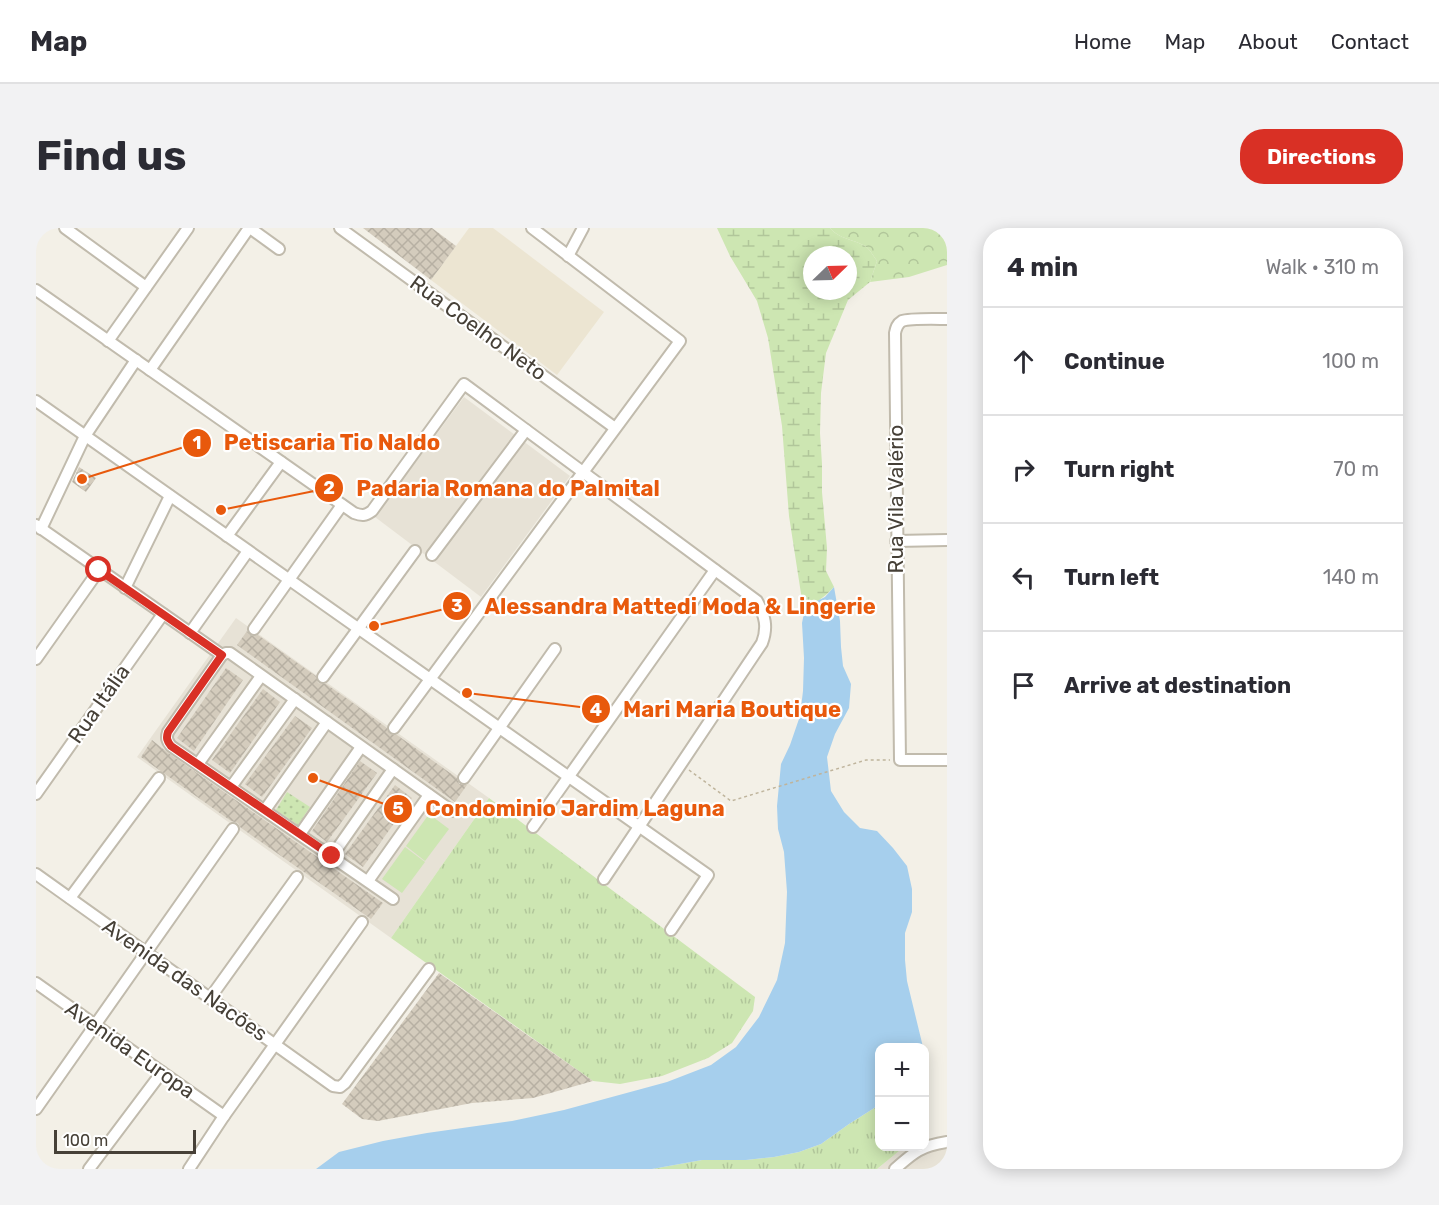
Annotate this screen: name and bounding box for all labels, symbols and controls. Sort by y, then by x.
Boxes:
text: Map [30,25,87,58]
text: Home [1074,29,1131,54]
text: Map [1164,29,1205,54]
text: About [1238,29,1298,54]
text: Contact [1331,29,1409,54]
button: Directions [1240,129,1403,184]
text: Find us [36,131,187,181]
north arrow [803,246,857,300]
text: 4 min [1007,252,1078,283]
text: Walk · 310 m [1265,255,1379,279]
street label: Rua Coelho Neto [405,270,551,385]
icon: ahead [1007,345,1040,378]
text: Continue [1064,348,1165,375]
text: 100 m [1322,349,1379,373]
callout: Petiscaria Tio Naldo [182,423,453,463]
street label: Rua Vila Valério [883,425,908,573]
text: Petiscaria Tio Naldo [224,429,440,456]
text: 1 [193,432,201,454]
icon: right [1007,453,1040,486]
text: Turn right [1064,456,1174,483]
text: 70 m [1333,457,1379,481]
callout: Padaria Romana do Palmital [314,468,671,508]
text: Padaria Romana do Palmital [356,475,660,502]
text: 2 [323,477,335,499]
route start [85,556,111,582]
icon: left [1007,561,1040,594]
text: Turn left [1064,564,1159,591]
text: 140 m [1323,565,1379,589]
callout: Alessandra Mattedi Moda & Lingerie [442,586,888,626]
text: Alessandra Mattedi Moda & Lingerie [484,593,876,620]
text: 3 [451,595,463,617]
street label: Rua Itália [62,659,135,748]
icon: arrive [1007,669,1040,702]
text: Arrive at destination [1064,672,1291,699]
callout: Mari Maria Boutique [581,689,853,729]
text: Mari Maria Boutique [623,696,841,723]
text: 4 [590,699,602,721]
callout: Condominio Jardim Laguna [383,789,737,829]
text: Condominio Jardim Laguna [425,795,725,822]
text: 5 [392,798,404,820]
route end [318,842,344,868]
street label: Avenida das Nacões [98,913,273,1046]
street label: Avenida Europa [61,996,200,1104]
map controls [875,1043,929,1151]
button: + [875,1043,929,1097]
button: − [875,1097,929,1151]
scale bar [54,1127,196,1154]
text: 100 m [63,1131,108,1150]

